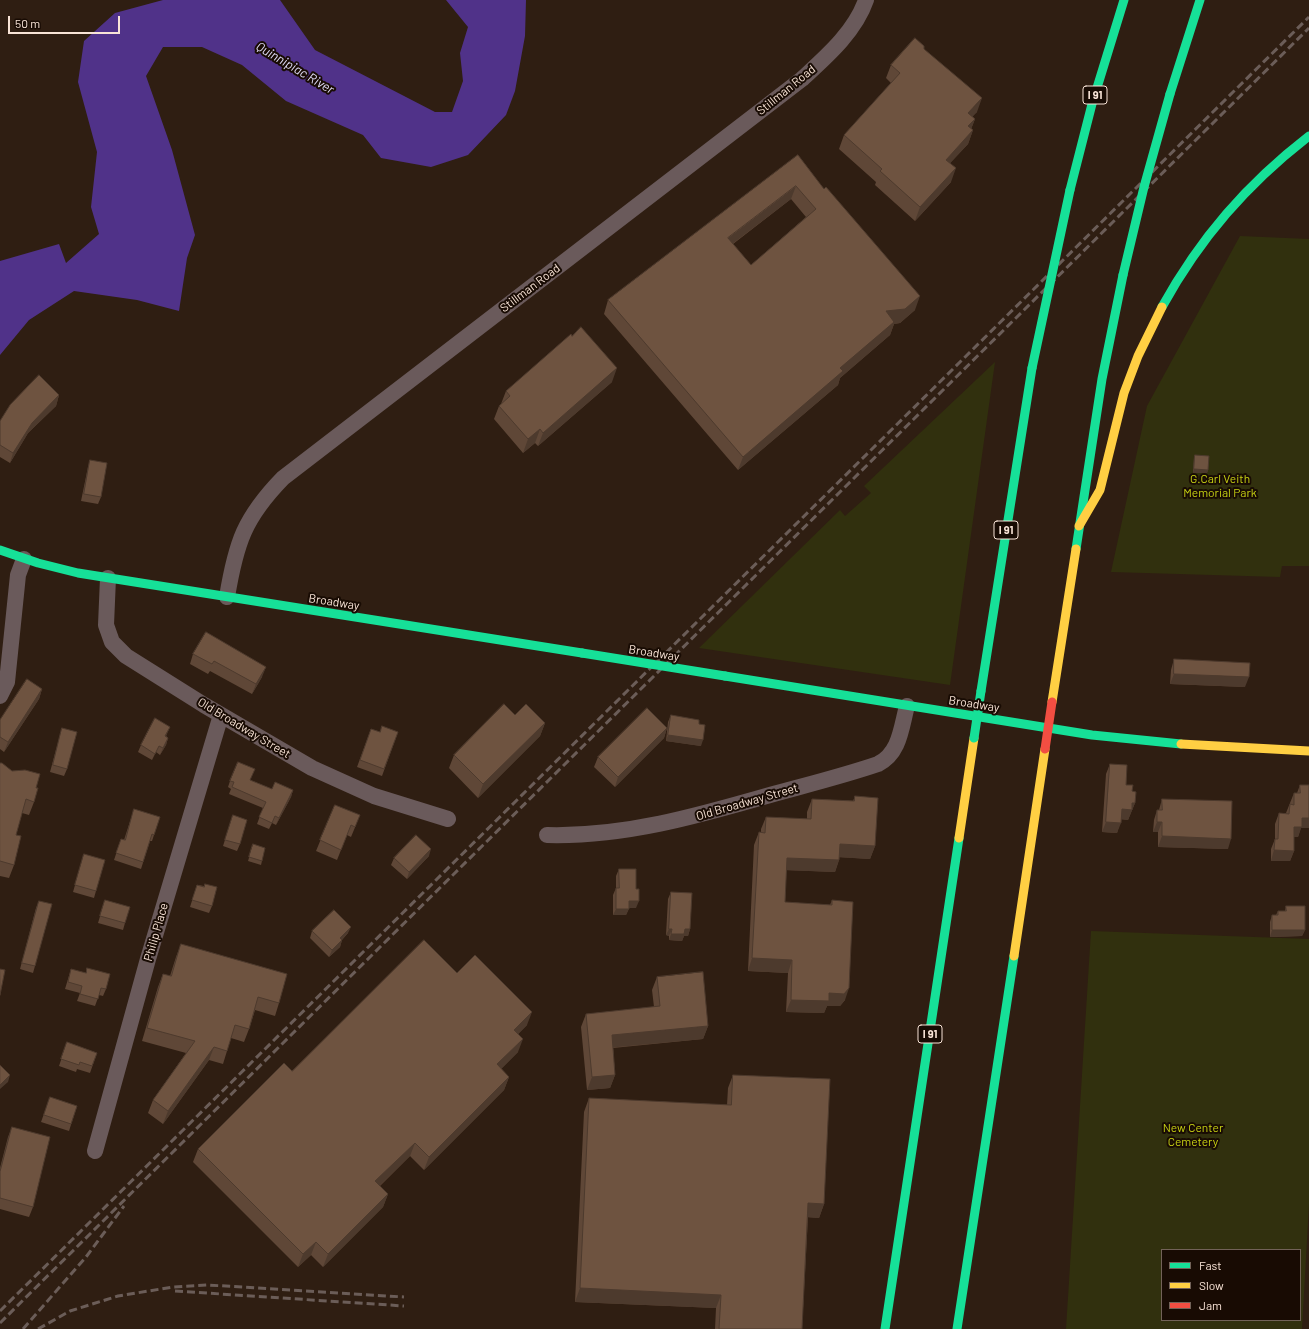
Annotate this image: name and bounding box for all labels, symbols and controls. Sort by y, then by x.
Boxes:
scale bar [10,8,122,34]
text: 50 m [15,16,40,30]
water label: Quinnipiac River [253,39,337,97]
street label: Stillman Road [754,62,818,118]
road number: I 91 [1083,86,1107,104]
street label: Stillman Road [497,261,563,315]
park label: G.Carl Veith Memorial Park [1183,472,1257,500]
road number: I 91 [994,521,1018,539]
street label: Broadway [308,591,360,613]
street label: Broadway [628,642,680,664]
street label: Broadway [948,693,1000,715]
street label: Old Broadway Street [195,695,293,761]
street label: Old Broadway Street [694,781,800,823]
street label: Philip Place [141,901,171,963]
road number: I 91 [918,1025,942,1043]
park label: New Center Cemetery [1163,1121,1223,1149]
legend [1161,1249,1301,1321]
text: Fast [1199,1258,1222,1272]
text: Slow [1199,1278,1224,1292]
text: Jam [1199,1298,1222,1312]

